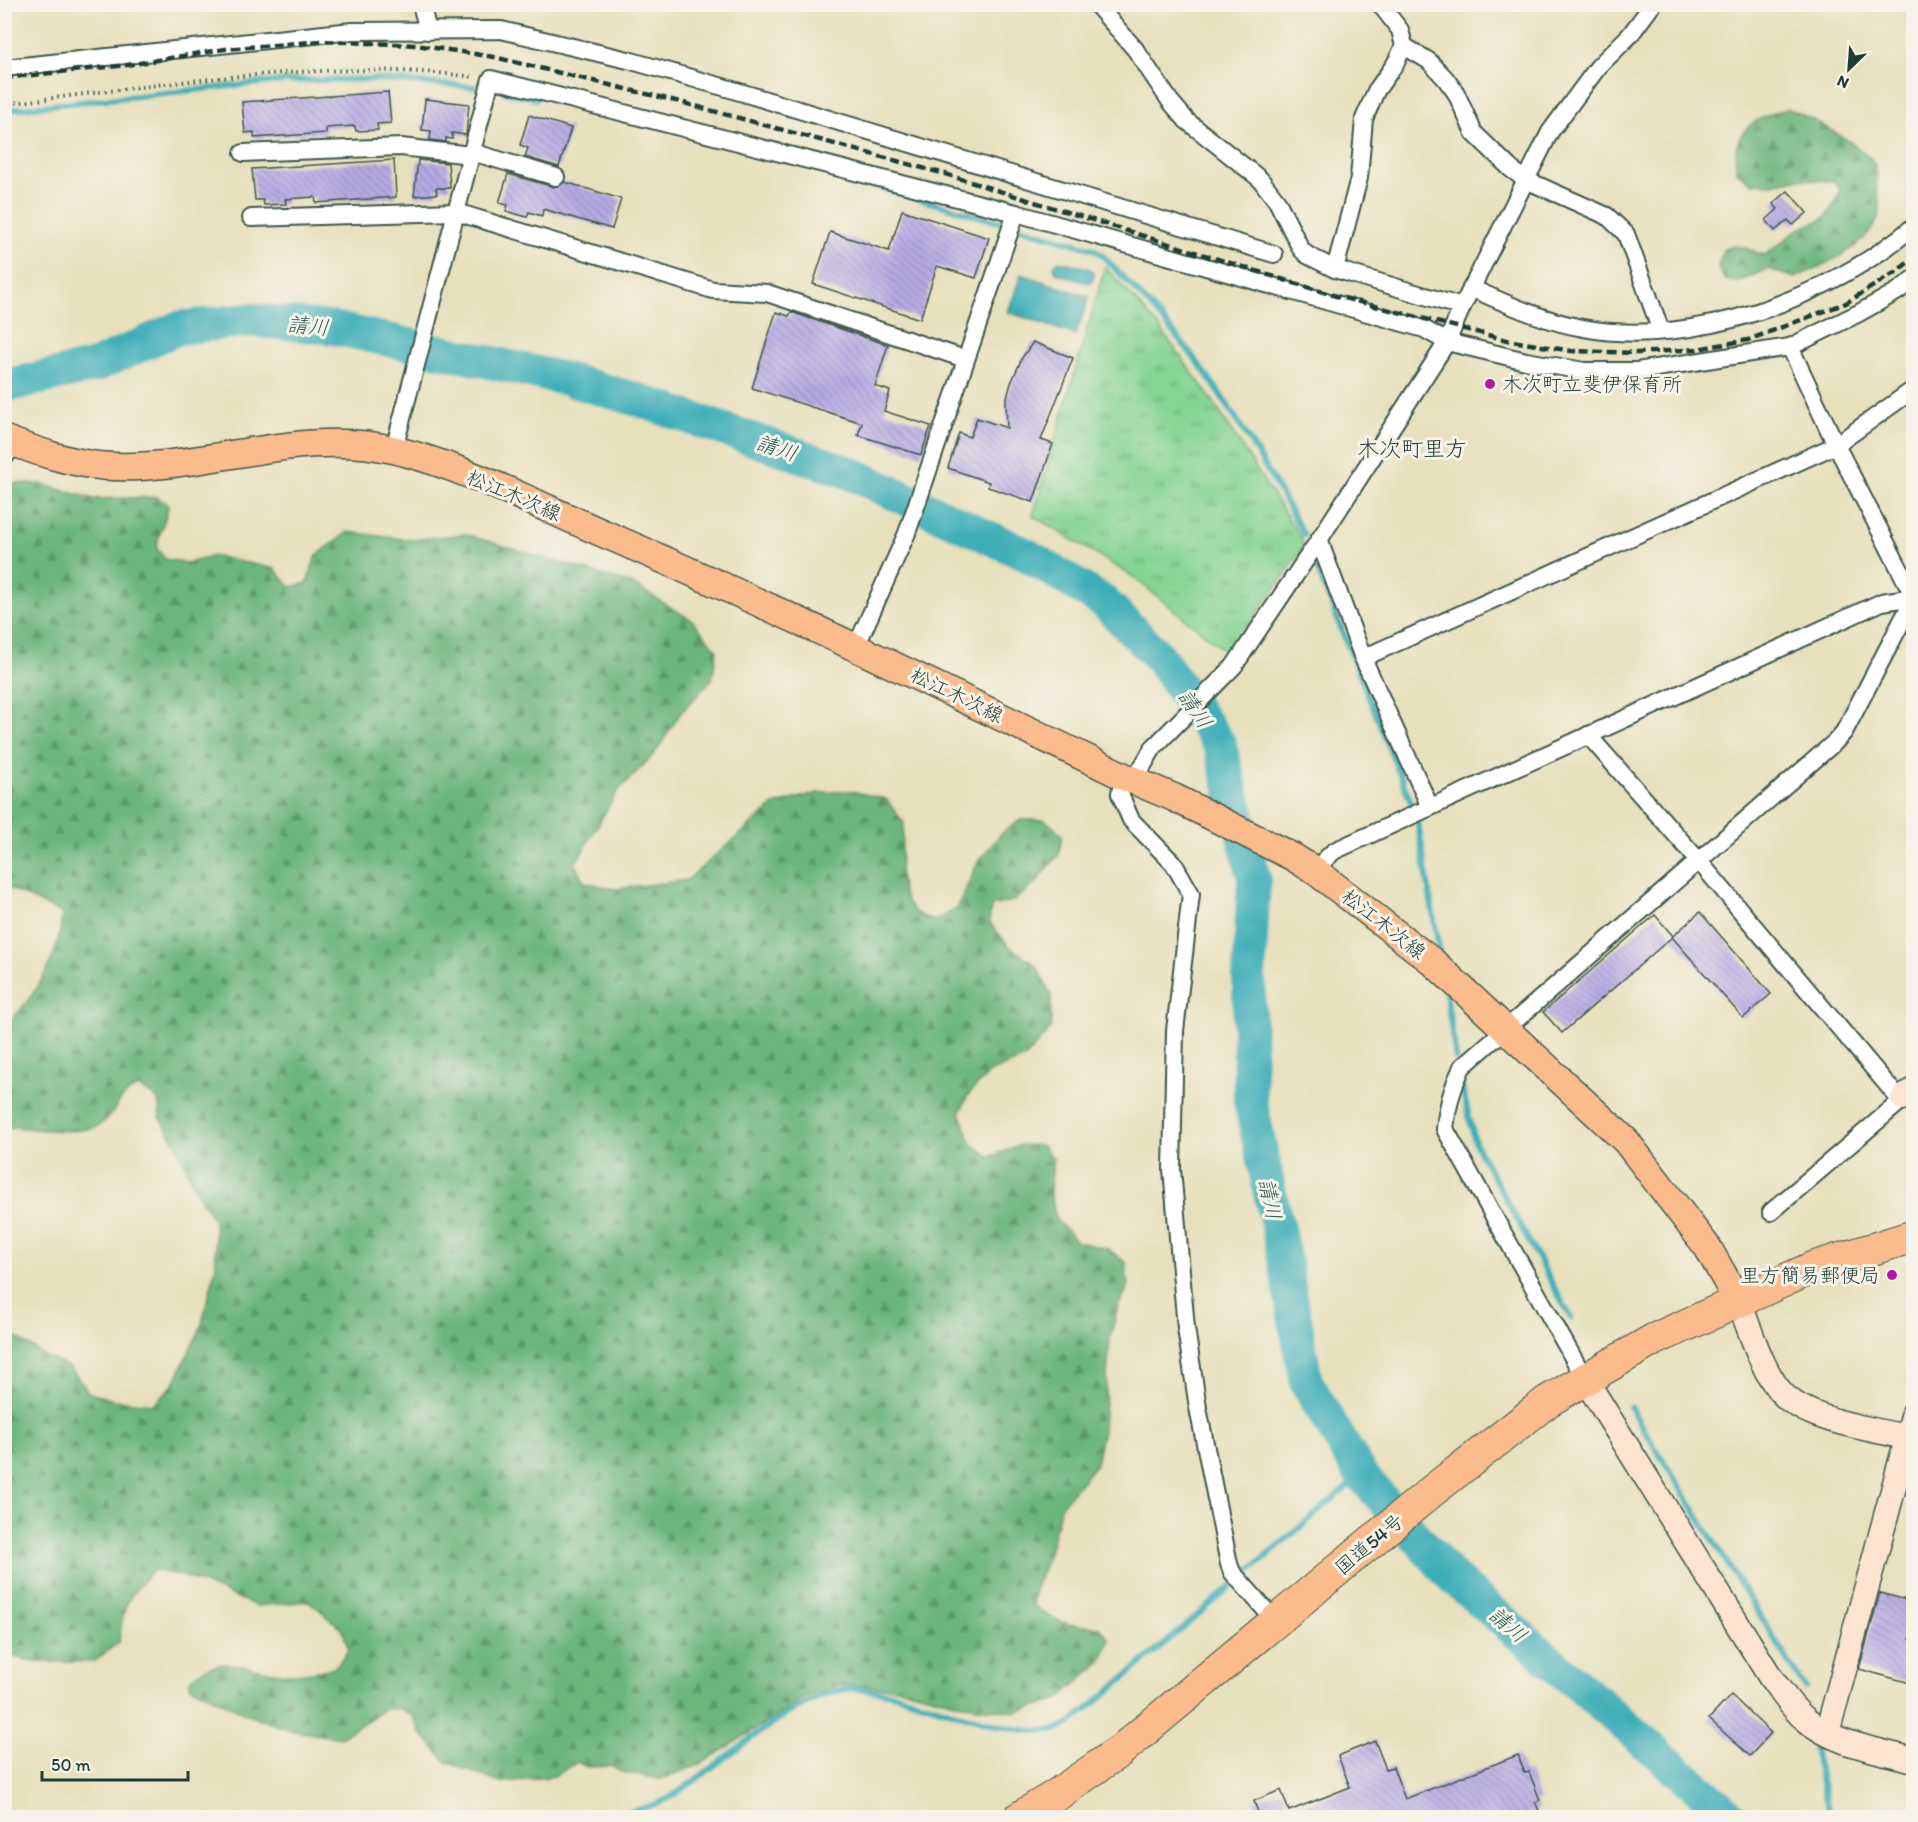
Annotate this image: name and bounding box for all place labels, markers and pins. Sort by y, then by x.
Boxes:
place label: 木次町立斐伊保育所 [1502,372,1682,396]
marker: 木次町立斐伊保育所 [1483,377,1497,391]
place label: 里方簡易郵便局 [1740,1263,1880,1287]
marker: 里方簡易郵便局 [1885,1268,1899,1282]

